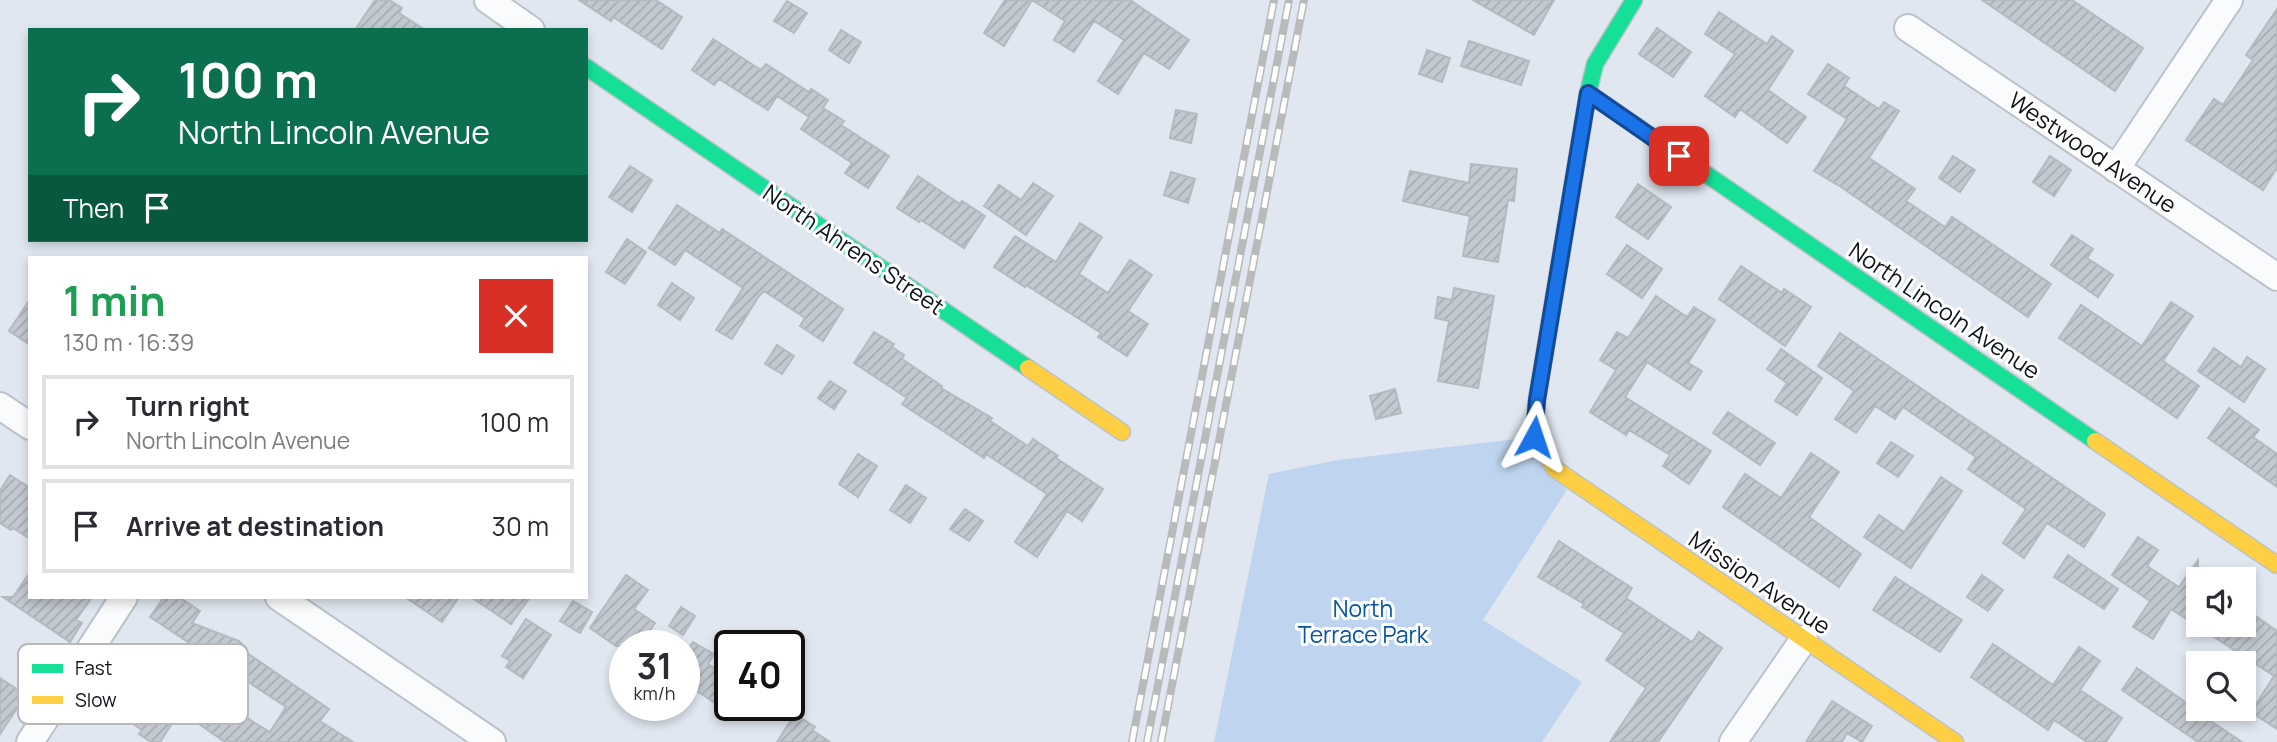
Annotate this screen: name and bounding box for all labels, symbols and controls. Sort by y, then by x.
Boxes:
text: 100 m [178,46,318,113]
icon: right [63,56,154,147]
street label: Westwood Avenue [2003,84,2183,220]
text: North Lincoln Avenue [178,110,490,154]
pin [1649,126,1709,186]
icon: arrive [1660,137,1698,175]
street label: North Ahrens Street [757,176,951,322]
icon: arrive [138,189,176,227]
text: Then [63,190,124,226]
street label: North Lincoln Avenue [1843,234,2047,386]
text: 1 min [63,271,166,329]
button: close [479,279,553,353]
text: 130 m · 16:39 [63,326,194,358]
text: Turn right [126,388,250,424]
position arrow [1497,400,1571,474]
icon: right [67,403,105,441]
text: 100 m [480,404,549,440]
text: North Lincoln Avenue [126,424,350,456]
icon: arrive [67,507,105,545]
text: Arrive at destination [126,508,384,544]
text: 30 m [492,508,549,544]
street label: Mission Avenue [1683,523,1837,641]
map controls [2186,567,2256,721]
button: sound [2186,567,2256,637]
park label: North Terrace Park [1298,592,1429,650]
speed limit sign: 40 [714,630,805,721]
text: 31 [637,642,672,690]
legend [18,644,248,724]
button: search [2186,651,2256,721]
text: Fast [75,655,112,681]
text: km/h [634,681,675,705]
text: Slow [75,687,117,713]

